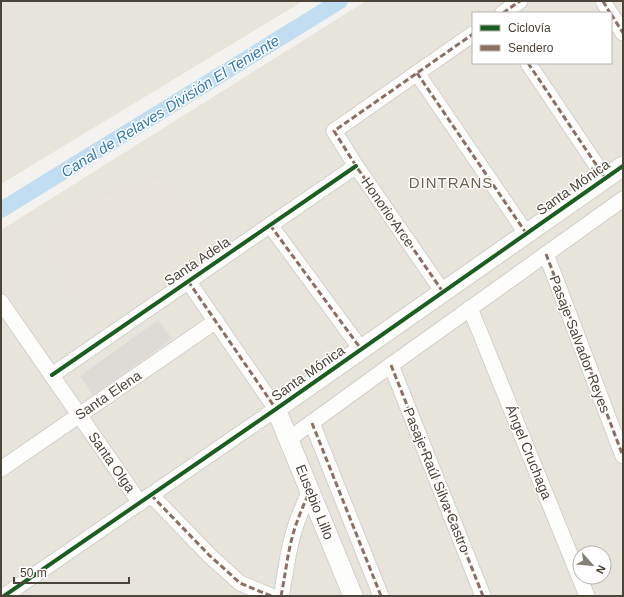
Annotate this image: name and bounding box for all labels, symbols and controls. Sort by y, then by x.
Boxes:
legend [472,12,612,64]
text: Ciclovía [508,21,551,35]
water label: Canal de Relaves División El Teniente [58,32,282,180]
text: Sendero [508,41,554,55]
street label: Santa Mónica [533,156,613,218]
street label: Honorio Arce [358,174,418,250]
district label: DINTRANS [409,174,493,191]
street label: Santa Adela [161,233,233,289]
street label: Pasaje Salvador Reyes [546,273,614,415]
street label: Santa Mónica [268,342,348,404]
street label: Santa Elena [72,367,144,423]
street label: Ángel Cruchaga [503,402,555,502]
street label: Pasaje Raúl Silva Castro [401,405,473,555]
street label: Santa Olga [85,429,139,495]
street label: Eusebio Lillo [293,462,337,542]
north arrow [572,545,612,585]
scale bar [14,559,129,585]
text: N [594,563,608,576]
text: 50 m [20,566,47,580]

